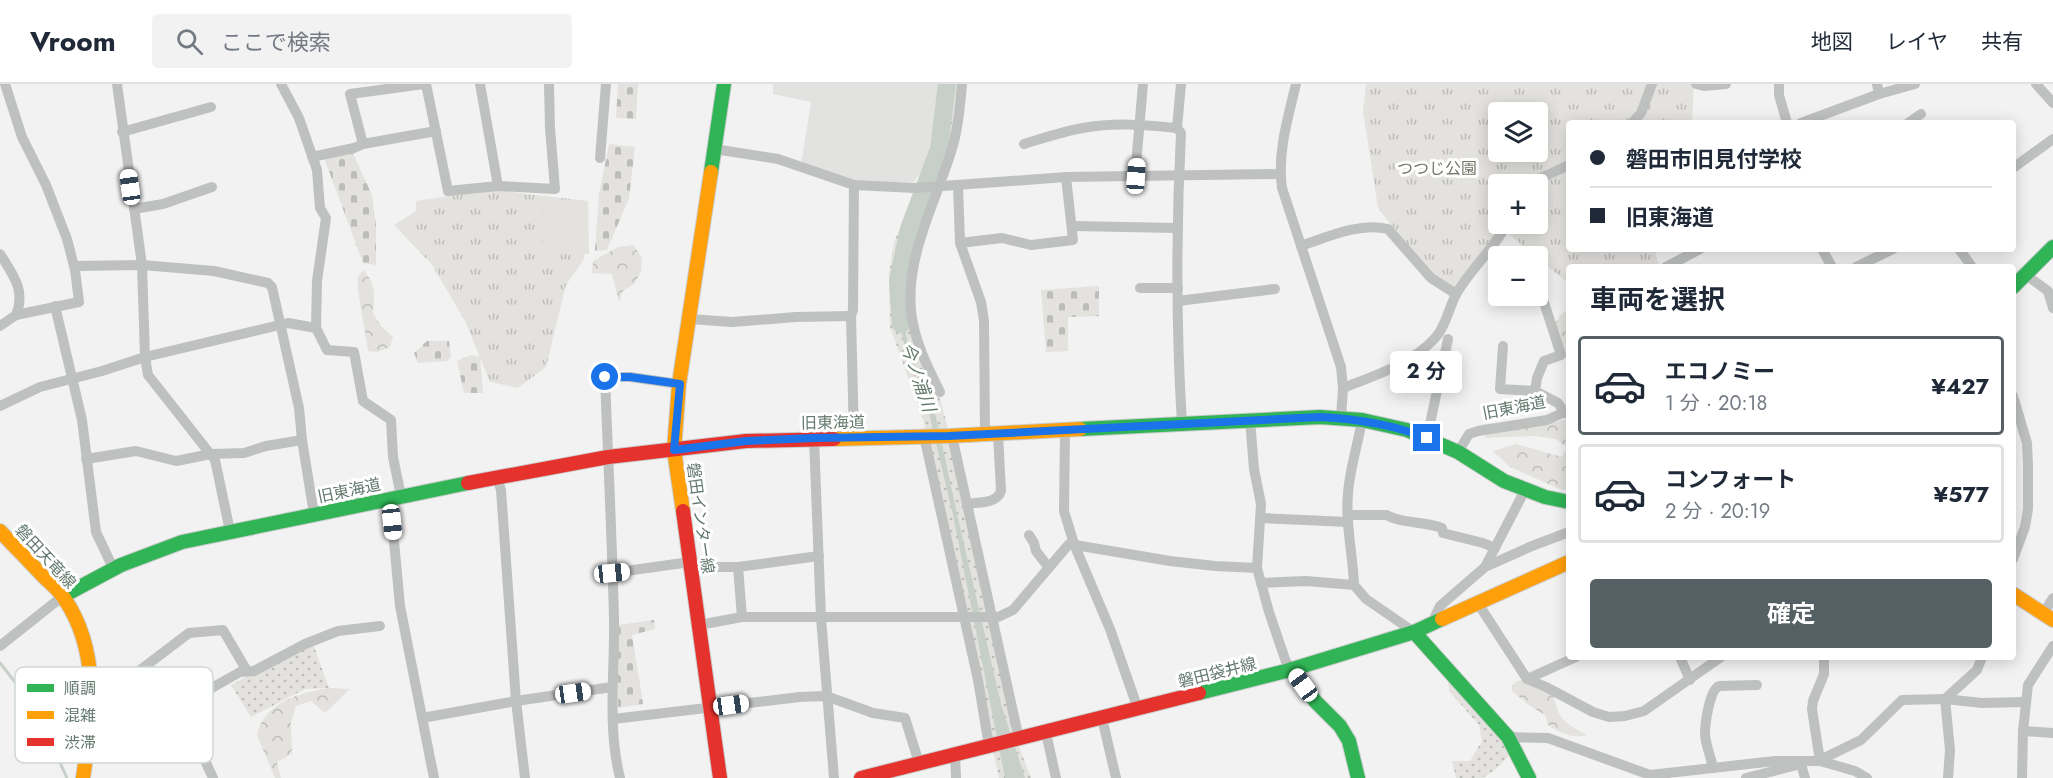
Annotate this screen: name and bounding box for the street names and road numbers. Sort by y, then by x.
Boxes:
street label: 旧東海道 [1480,390,1548,425]
street label: 旧東海道 [801,410,865,435]
street label: 磐田インター線 [681,461,720,575]
street label: 旧東海道 [315,473,383,508]
street label: 磐田天竜線 [10,519,81,593]
street label: 磐田袋井線 [1176,652,1259,693]

